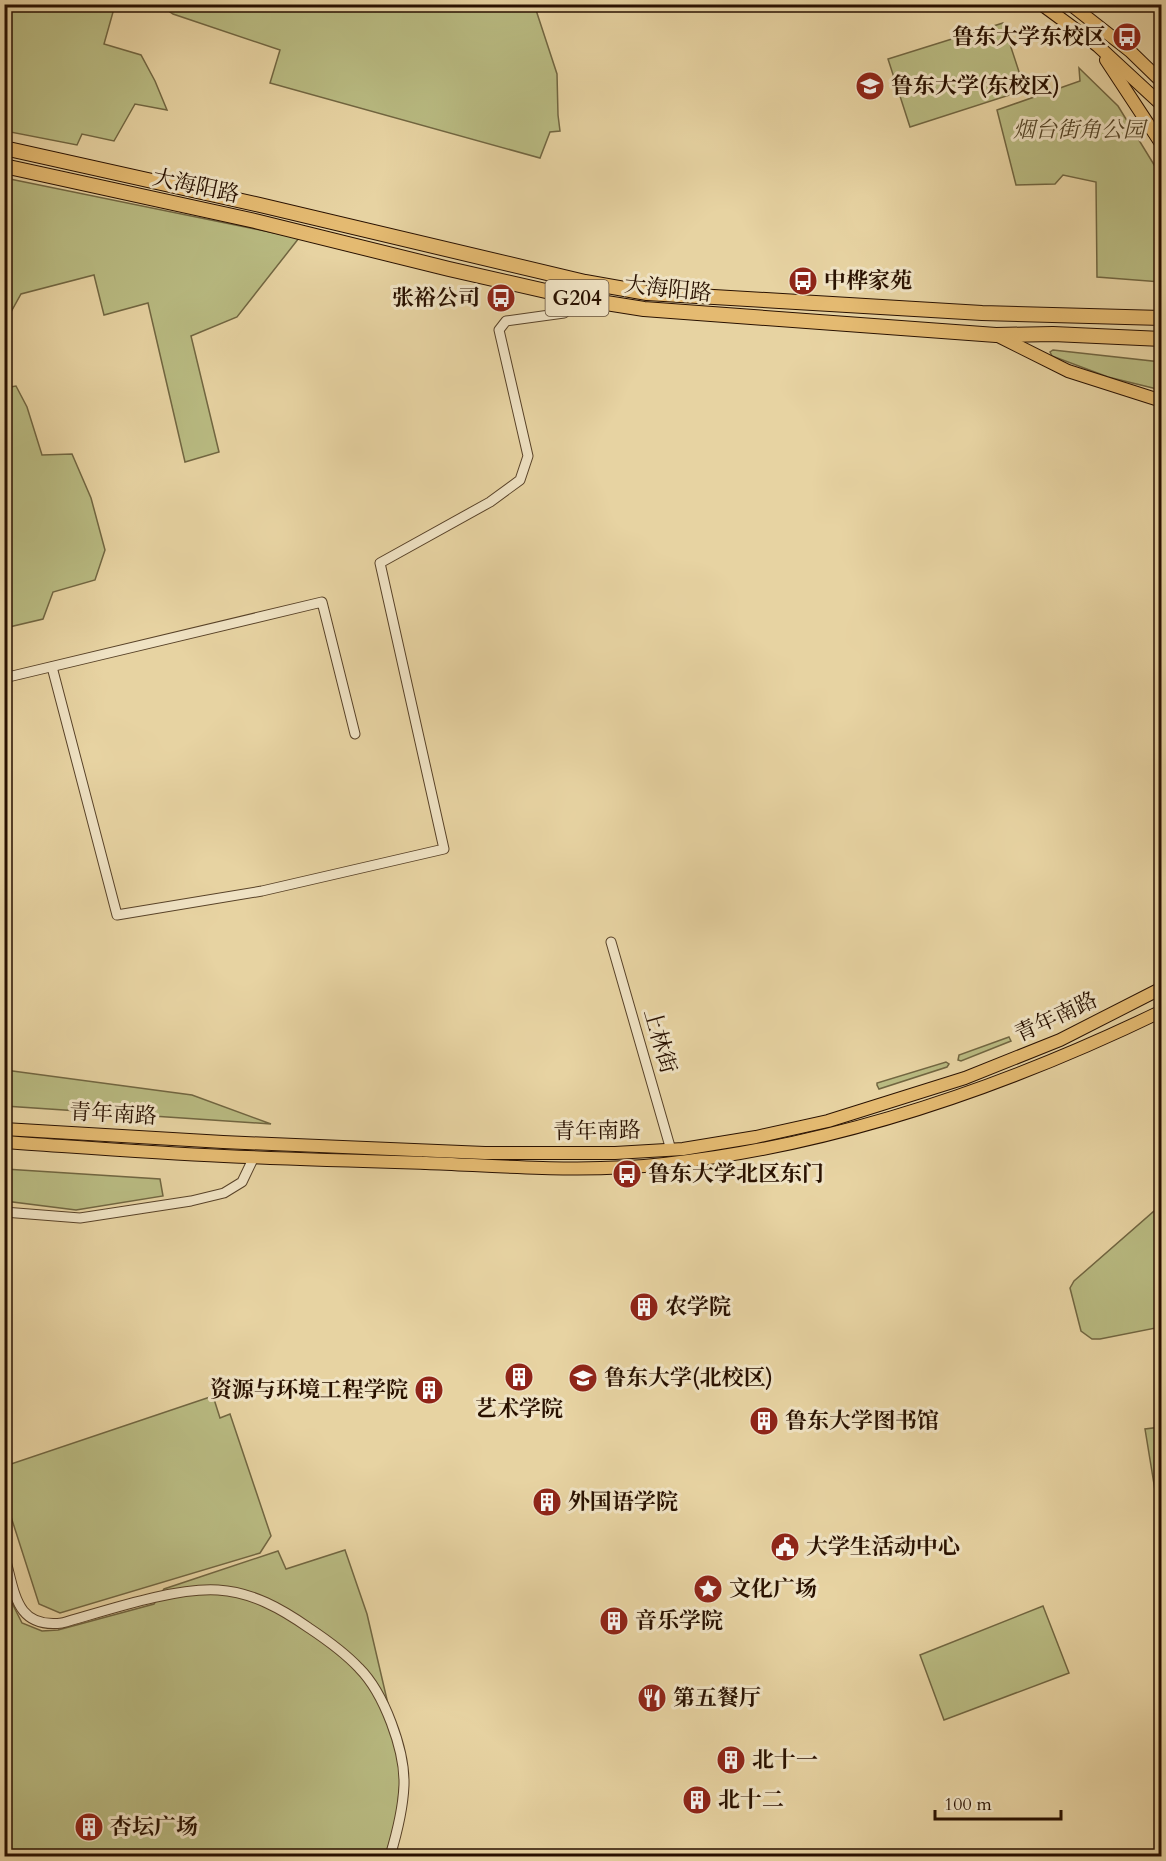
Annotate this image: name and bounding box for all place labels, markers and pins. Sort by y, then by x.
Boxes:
bus stop icon: 鲁东大学东校区 [1111,21,1143,53]
place label: 鲁东大学东校区 [952,22,1106,52]
school or university icon: 鲁东大学(东校区) [854,70,886,102]
place label: 鲁东大学(东校区) [891,71,1060,101]
bus stop icon: 中桦家苑 [787,265,819,297]
place label: 中桦家苑 [824,266,912,296]
bus stop icon: 张裕公司 [485,282,517,314]
place label: 张裕公司 [392,283,480,313]
bus stop icon: 鲁东大学北区东门 [611,1158,643,1190]
place label: 鲁东大学北区东门 [648,1159,824,1189]
building icon: 农学院 [628,1291,660,1323]
place label: 农学院 [665,1292,731,1322]
building icon: 艺术学院 [503,1361,535,1393]
school or university icon: 鲁东大学(北校区) [567,1362,599,1394]
place label: 鲁东大学(北校区) [604,1363,773,1393]
building icon: 资源与环境工程学院 [413,1374,445,1406]
place label: 资源与环境工程学院 [210,1375,408,1405]
place label: 艺术学院 [475,1394,563,1424]
building icon: 鲁东大学图书馆 [748,1405,780,1437]
place label: 鲁东大学图书馆 [785,1406,939,1436]
building icon: 外国语学院 [531,1486,563,1518]
place label: 外国语学院 [568,1487,678,1517]
public building icon: 大学生活动中心 [769,1531,801,1563]
place label: 大学生活动中心 [806,1532,960,1562]
place icon: 文化广场 [692,1573,724,1605]
place label: 文化广场 [729,1574,817,1604]
building icon: 音乐学院 [598,1605,630,1637]
place label: 音乐学院 [635,1606,723,1636]
restaurant icon: 第五餐厅 [636,1682,668,1714]
place label: 第五餐厅 [673,1683,761,1713]
building icon: 北十一 [715,1744,747,1776]
place label: 北十一 [752,1745,818,1775]
building icon: 北十二 [681,1784,713,1816]
place label: 北十二 [718,1785,784,1815]
building icon: 杏坛广场 [73,1811,105,1843]
place label: 杏坛广场 [110,1812,198,1842]

